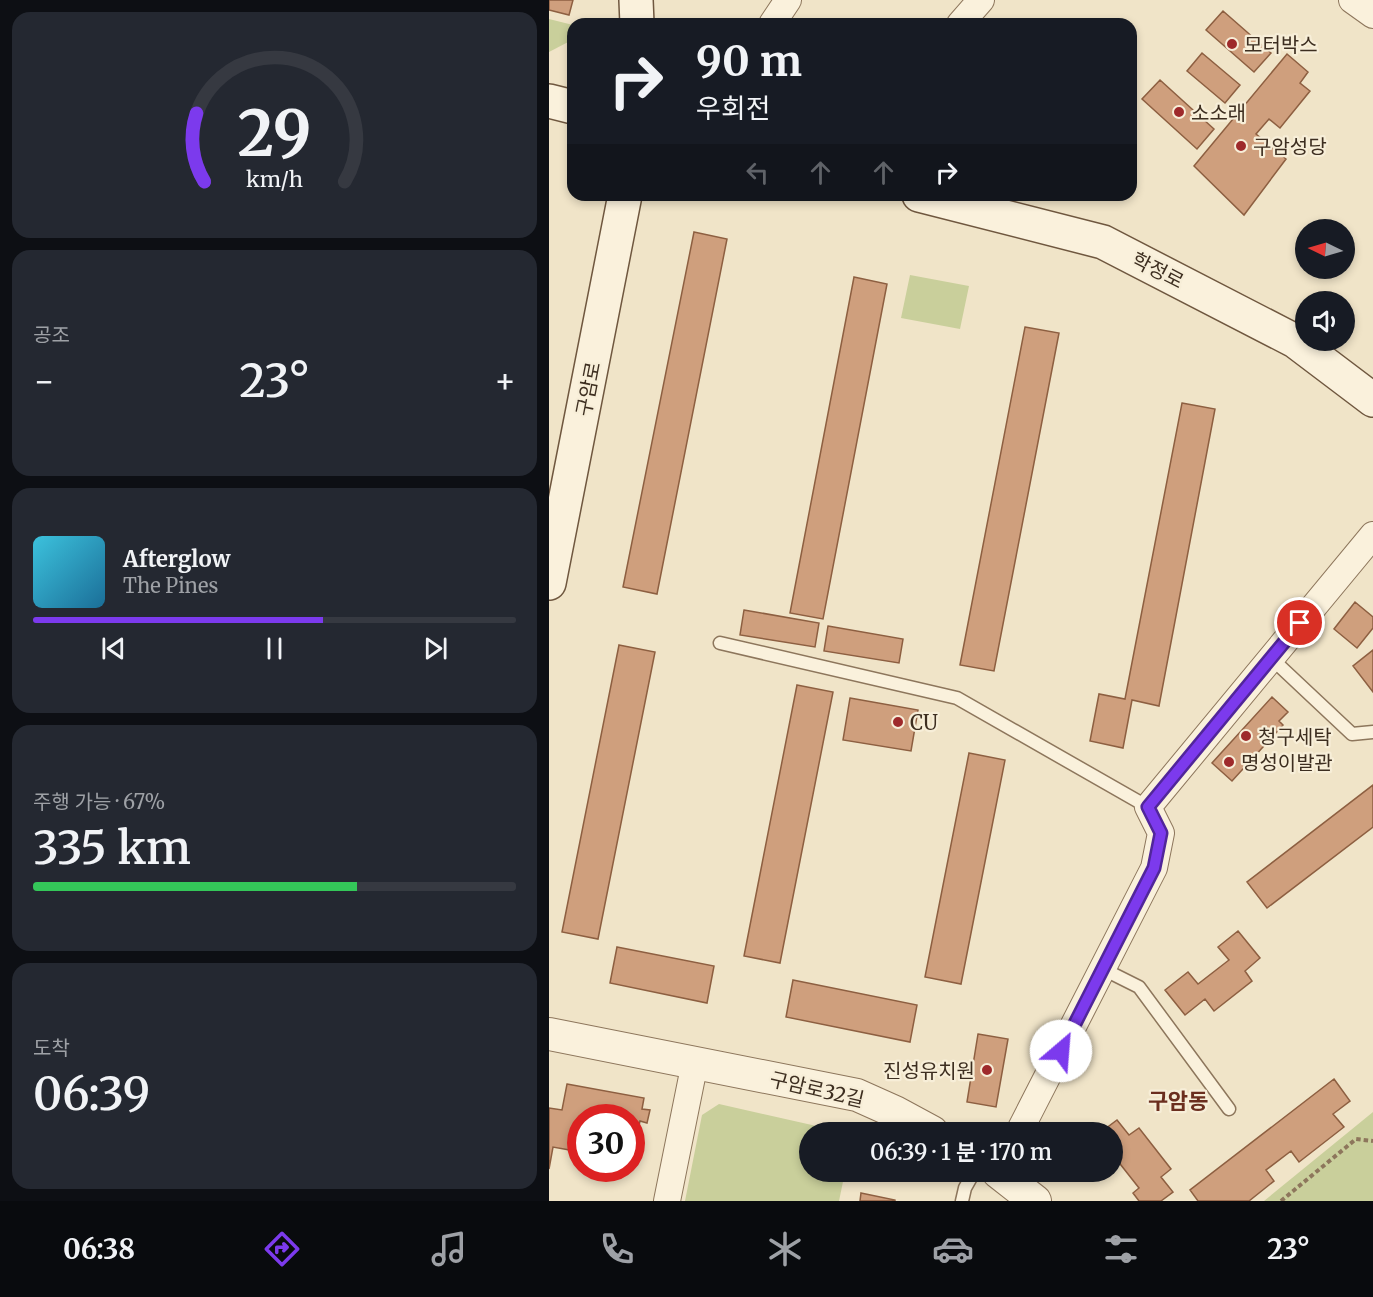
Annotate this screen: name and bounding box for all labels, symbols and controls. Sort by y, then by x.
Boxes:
place label: 모터박스 [1244,32,1318,57]
text: 90 m [696,35,802,87]
marker: 모터박스 [1225,37,1239,51]
icon: right [597,42,675,120]
text: 우회전 [696,91,771,125]
text: 29 [237,95,312,173]
place label: 소소래 [1191,100,1246,125]
marker: 소소래 [1172,105,1186,119]
place label: 구암성당 [1253,134,1327,159]
marker: 구암성당 [1234,139,1248,153]
icon: left [741,156,774,189]
icon: ahead [804,156,837,189]
icon: ahead [867,156,900,189]
icon: right [930,156,963,189]
text: km/h [246,166,303,193]
north arrow [1295,219,1355,279]
map controls [1295,219,1355,351]
street label: 학정로 [1128,246,1188,294]
button: sound [1295,291,1355,351]
text: 공조 [33,322,70,347]
text: 23° [239,353,310,409]
street label: 구암로 [570,360,606,418]
text: − [33,361,55,402]
text: + [494,361,516,402]
text: Afterglow [123,545,230,573]
text: The Pines [123,573,218,598]
pin [1274,597,1325,648]
icon: arrive [1283,606,1316,639]
icon: previous [97,632,130,665]
icon: pause [258,632,291,665]
icon: next [419,632,452,665]
place label: CU [910,710,938,735]
marker: CU [891,715,905,729]
place label: 청구세탁 [1258,724,1332,749]
marker: 청구세탁 [1239,729,1253,743]
place label: 명성이발관 [1241,750,1333,775]
marker: 명성이발관 [1222,755,1236,769]
text: 주행 가능 · 67% [33,789,165,814]
text: 335 km [33,820,191,876]
position arrow [1029,1019,1093,1083]
text: 도착 [33,1035,70,1060]
place label: 진성유치원 [883,1058,975,1083]
marker: 진성유치원 [980,1063,994,1077]
text: 06:39 [33,1066,150,1122]
street label: 구암로32길 [767,1066,867,1112]
district label: 구암동 [1148,1087,1208,1115]
speed limit sign: 30 [567,1104,645,1182]
text: 06:39 · 1 분 · 170 m [870,1138,1052,1166]
icon: directions [261,1228,303,1270]
icon: music [428,1228,470,1270]
icon: phone [596,1228,638,1270]
icon: climate [764,1228,806,1270]
icon: car [932,1228,974,1270]
icon: filters [1100,1228,1142,1270]
text: 06:38 [63,1232,135,1266]
text: 23° [1267,1232,1310,1266]

